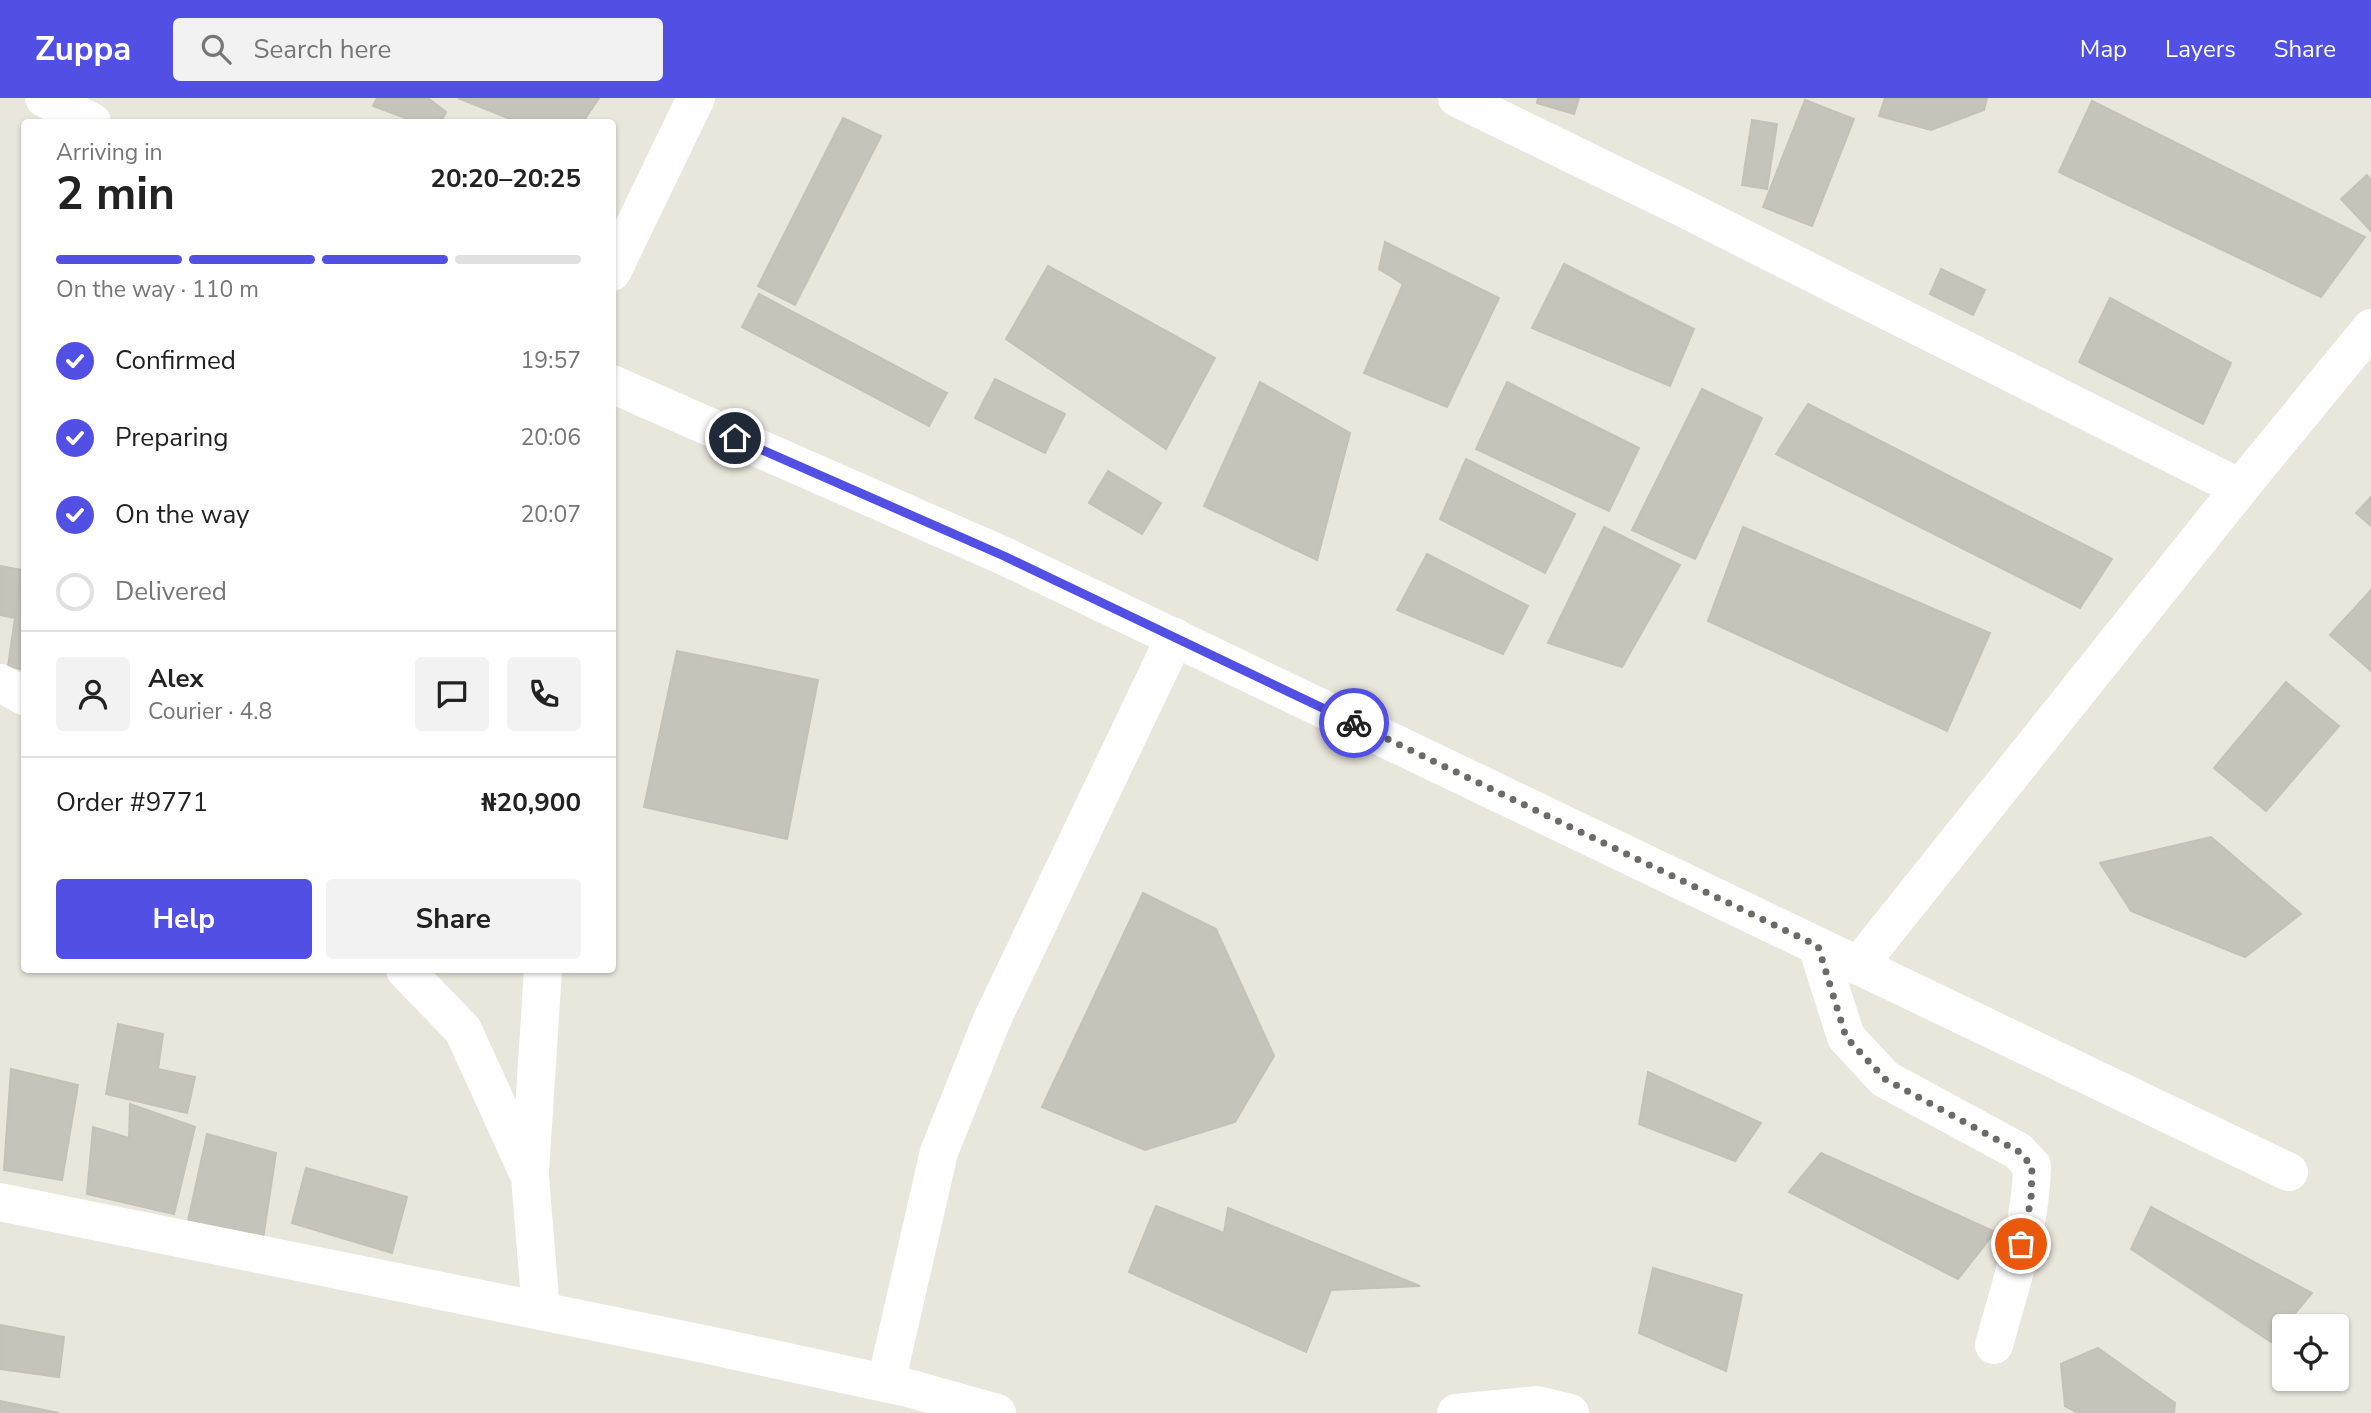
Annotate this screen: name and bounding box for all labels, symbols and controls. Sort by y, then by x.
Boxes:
search box [173,18,663,81]
text: Zuppa [35,27,131,72]
icon: search [197,30,235,68]
text: Search here [253,32,391,67]
text: Map [2080,33,2127,65]
text: Layers [2165,33,2236,65]
text: Share [2274,33,2336,65]
text: Arriving in [56,137,163,168]
text: 20:20–20:25 [430,161,581,196]
text: 2 min [56,162,175,225]
text: On the way · 110 m [56,274,259,305]
icon: check [56,342,94,380]
text: Confirmed [115,343,236,378]
text: 19:57 [521,345,581,376]
pin [705,408,765,468]
icon: check [56,419,94,457]
icon: home [716,419,754,457]
text: Preparing [115,420,228,455]
text: 20:06 [521,422,581,453]
icon: check [56,496,94,534]
text: On the way [115,497,249,532]
text: 20:07 [521,499,581,530]
text: Delivered [115,574,227,609]
button: person [56,657,130,731]
button: chat [415,657,489,731]
button: phone [507,657,581,731]
text: Alex [148,661,204,696]
courier [1319,688,1389,758]
text: Courier · 4.8 [148,696,272,727]
icon: bike [1335,704,1373,742]
text: Order #9771 [56,785,208,820]
text: ₦20,900 [481,785,581,820]
button: Help [56,879,312,959]
button: Share [326,879,581,959]
pin [1991,1214,2051,1274]
icon: bag [2002,1225,2040,1263]
map controls [2272,1314,2349,1391]
button: locate [2272,1314,2349,1391]

